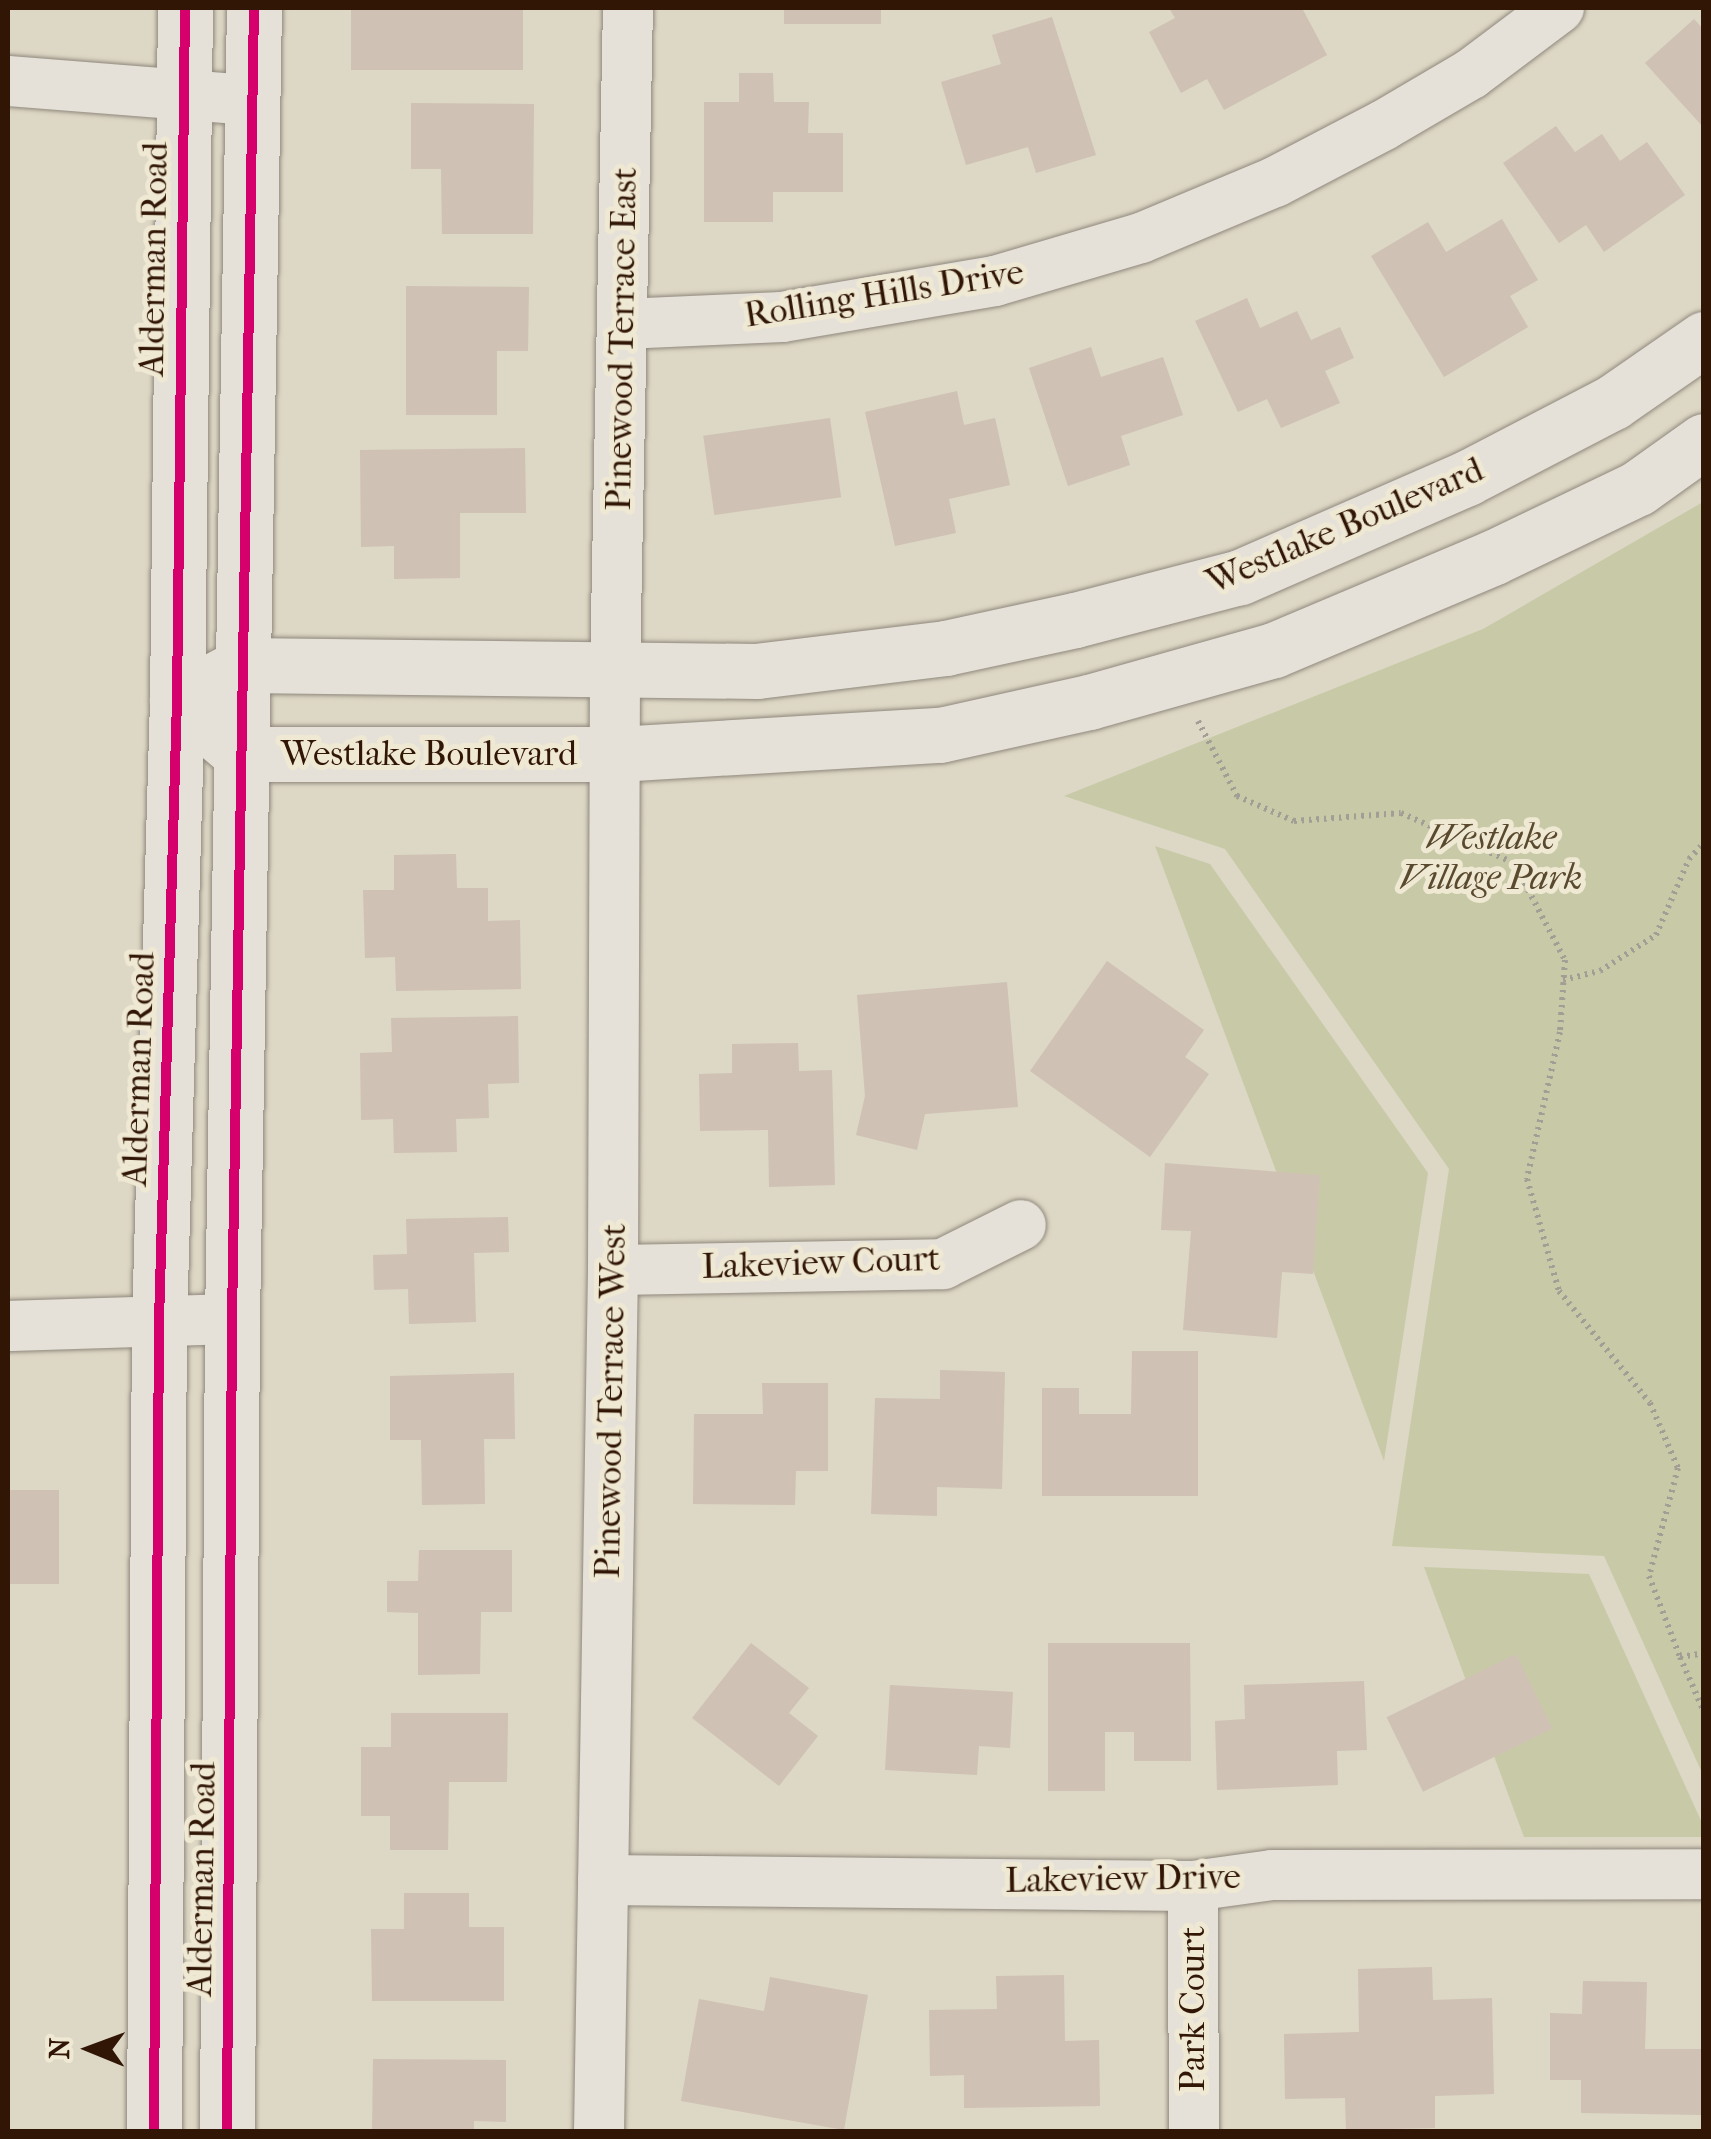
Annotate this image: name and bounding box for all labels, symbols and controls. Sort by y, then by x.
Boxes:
street label: Alderman Road [131,141,177,377]
street label: Pinewood Terrace East [598,167,646,511]
street label: Rolling Hills Drive [741,251,1027,337]
street label: Westlake Boulevard [1200,449,1490,603]
street label: Westlake Boulevard [281,733,577,775]
park label: Westlake Village Park [1400,817,1582,899]
street label: Alderman Road [114,951,164,1187]
street label: Pinewood Terrace West [587,1223,635,1579]
street label: Lakeview Court [701,1238,941,1288]
street label: Alderman Road [179,1761,225,1997]
street label: Lakeview Drive [1005,1856,1241,1902]
street label: Park Court [1172,1926,1214,2092]
north arrow [40,1999,140,2099]
text: N [43,2038,76,2059]

